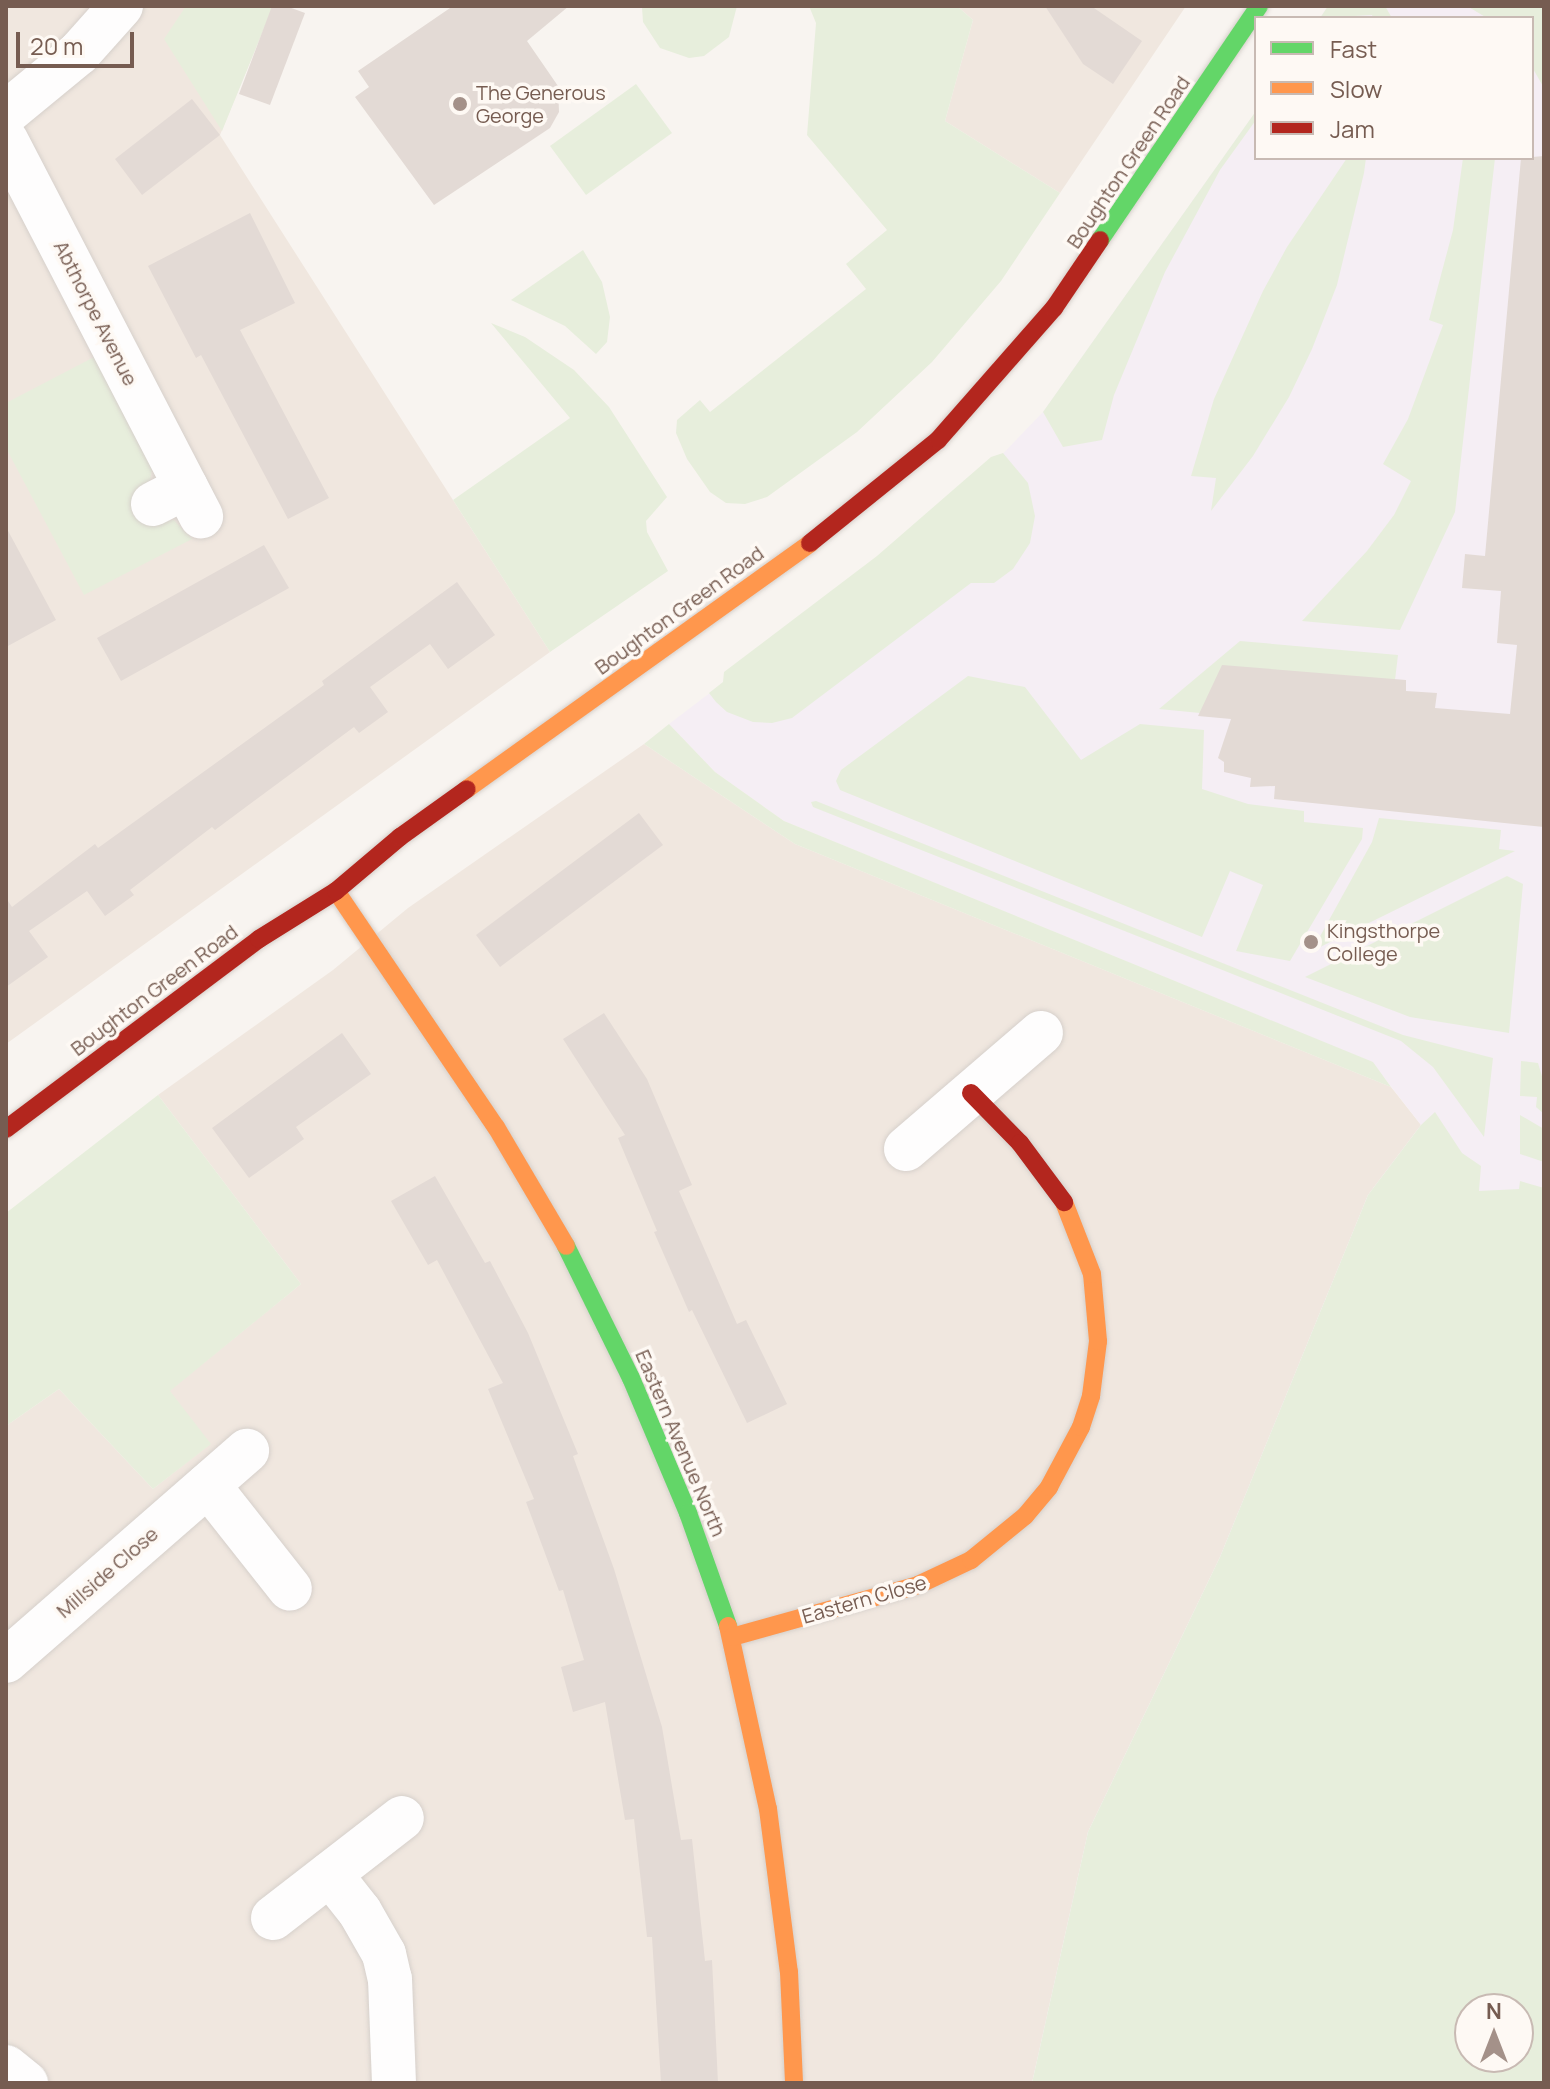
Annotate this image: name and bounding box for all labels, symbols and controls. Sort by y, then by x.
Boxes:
scale bar [20,16,138,66]
legend [1254,16,1534,160]
text: 20 m [30,29,83,62]
text: Fast [1330,32,1377,65]
street label: Boughton Green Road [1061,71,1195,253]
text: Slow [1330,72,1383,105]
place label: The Generous George [476,80,606,127]
marker: The Generous George [451,95,469,113]
text: Jam [1330,112,1375,145]
street label: Abthorpe Avenue [49,237,143,389]
street label: Boughton Green Road [590,541,768,679]
place label: Kingsthorpe College [1327,918,1440,965]
street label: Boughton Green Road [66,919,242,1061]
marker: Kingsthorpe College [1302,933,1320,951]
street label: Eastern Avenue North [631,1346,731,1540]
street label: Millside Close [51,1521,163,1623]
street label: Eastern Close [799,1570,929,1628]
north arrow [1454,1993,1534,2073]
text: N [1486,1996,1502,2026]

